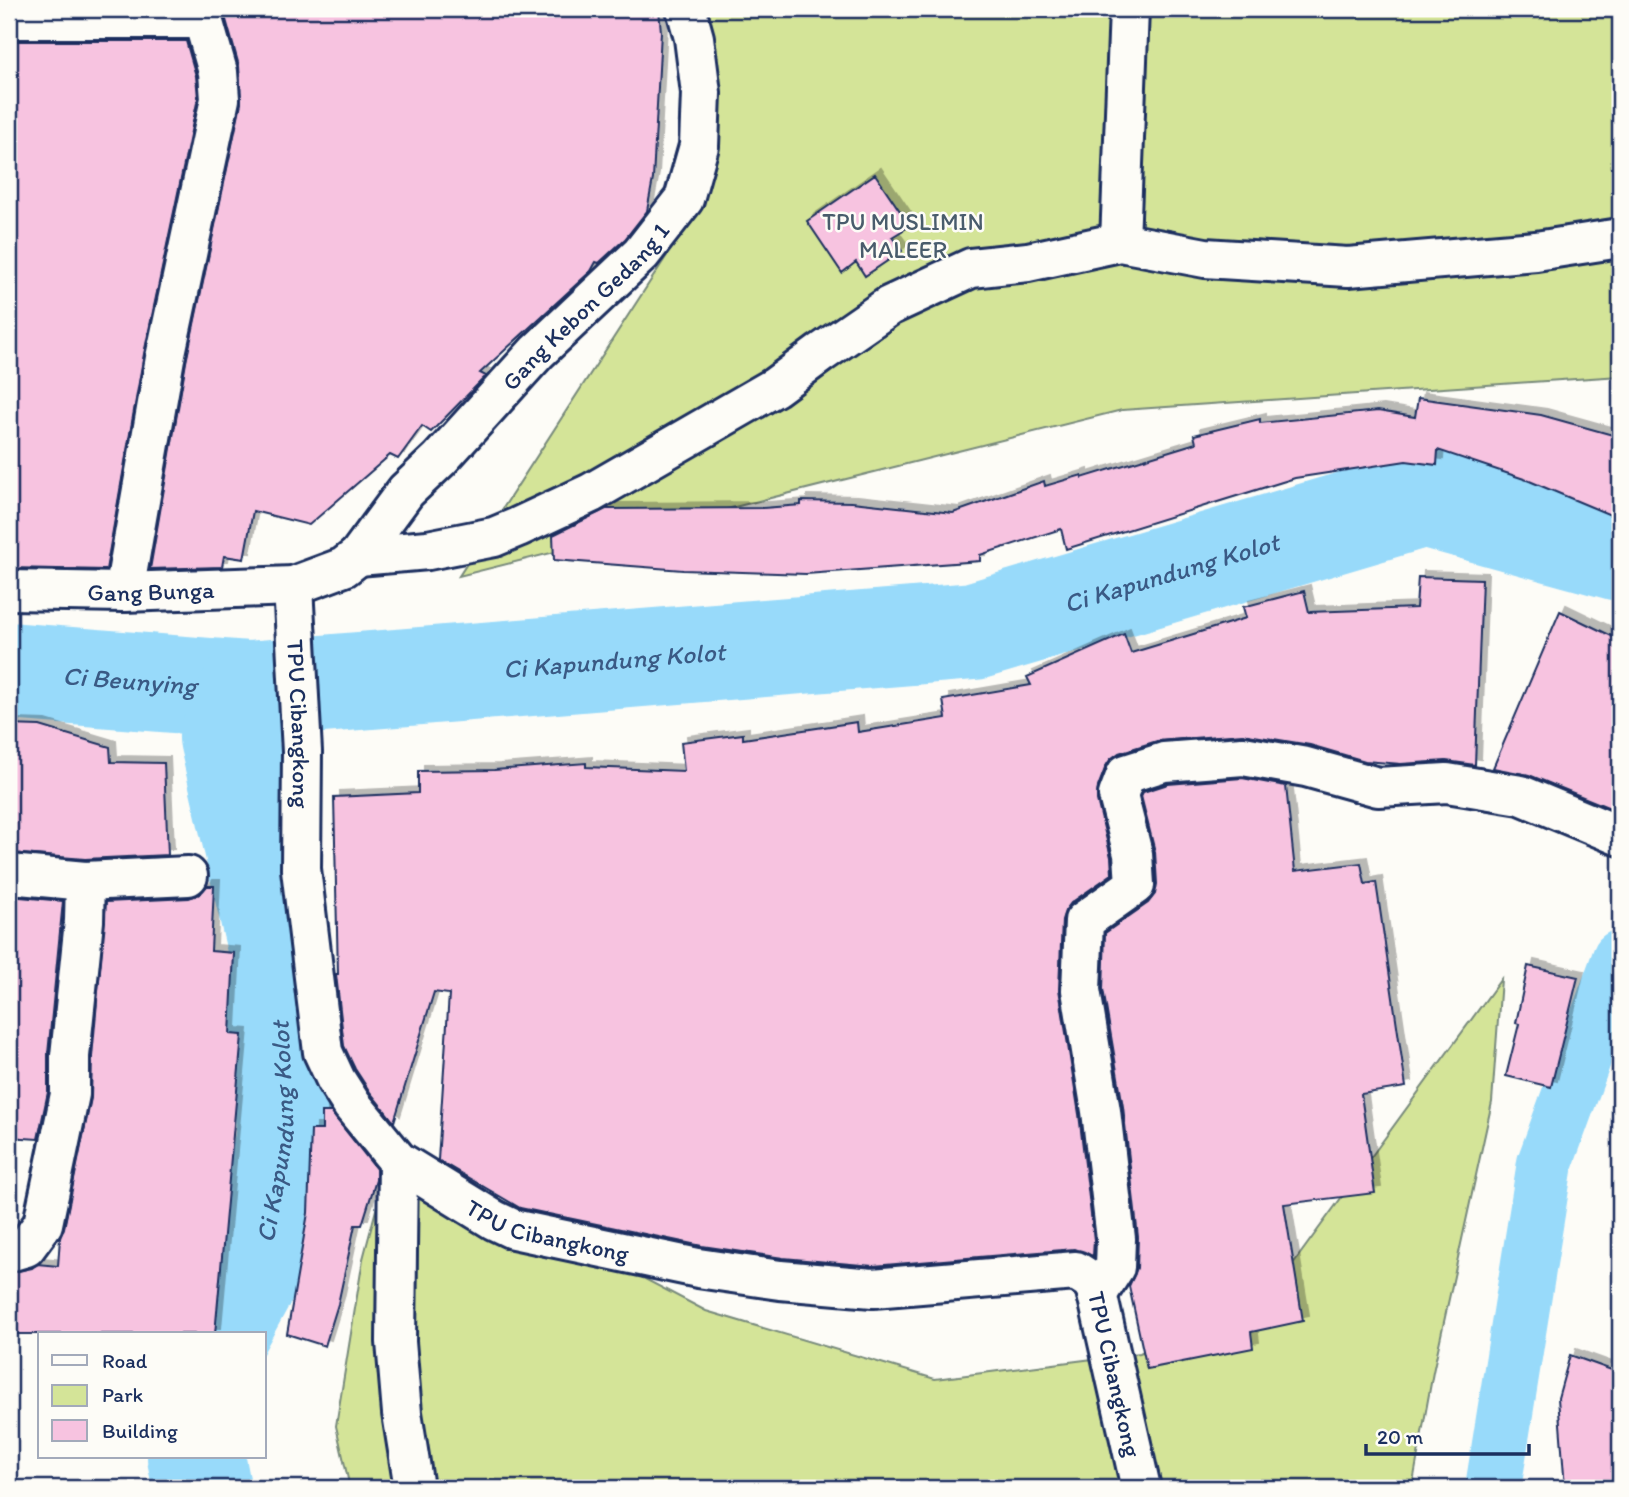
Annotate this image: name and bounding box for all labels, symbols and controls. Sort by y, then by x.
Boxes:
park label: TPU MUSLIMIN MALEER [822,207,984,264]
street label: Gang Kebon Gedang 1 [495,216,675,396]
water label: Ci Kapundung Kolot [1060,525,1285,620]
street label: Gang Bunga [87,574,215,607]
water label: Ci Kapundung Kolot [502,635,729,685]
street label: TPU Cibangkong [281,639,317,809]
water label: Ci Beunying [61,659,200,702]
water label: Ci Kapundung Kolot [249,1018,302,1245]
street label: TPU Cibangkong [461,1192,632,1268]
street label: TPU Cibangkong [1082,1288,1148,1461]
legend [38,1332,266,1458]
text: Road [102,1348,148,1373]
text: Park [102,1382,144,1407]
scale bar [1366,1413,1529,1457]
text: Building [102,1418,178,1443]
text: 20 m [1377,1424,1424,1449]

